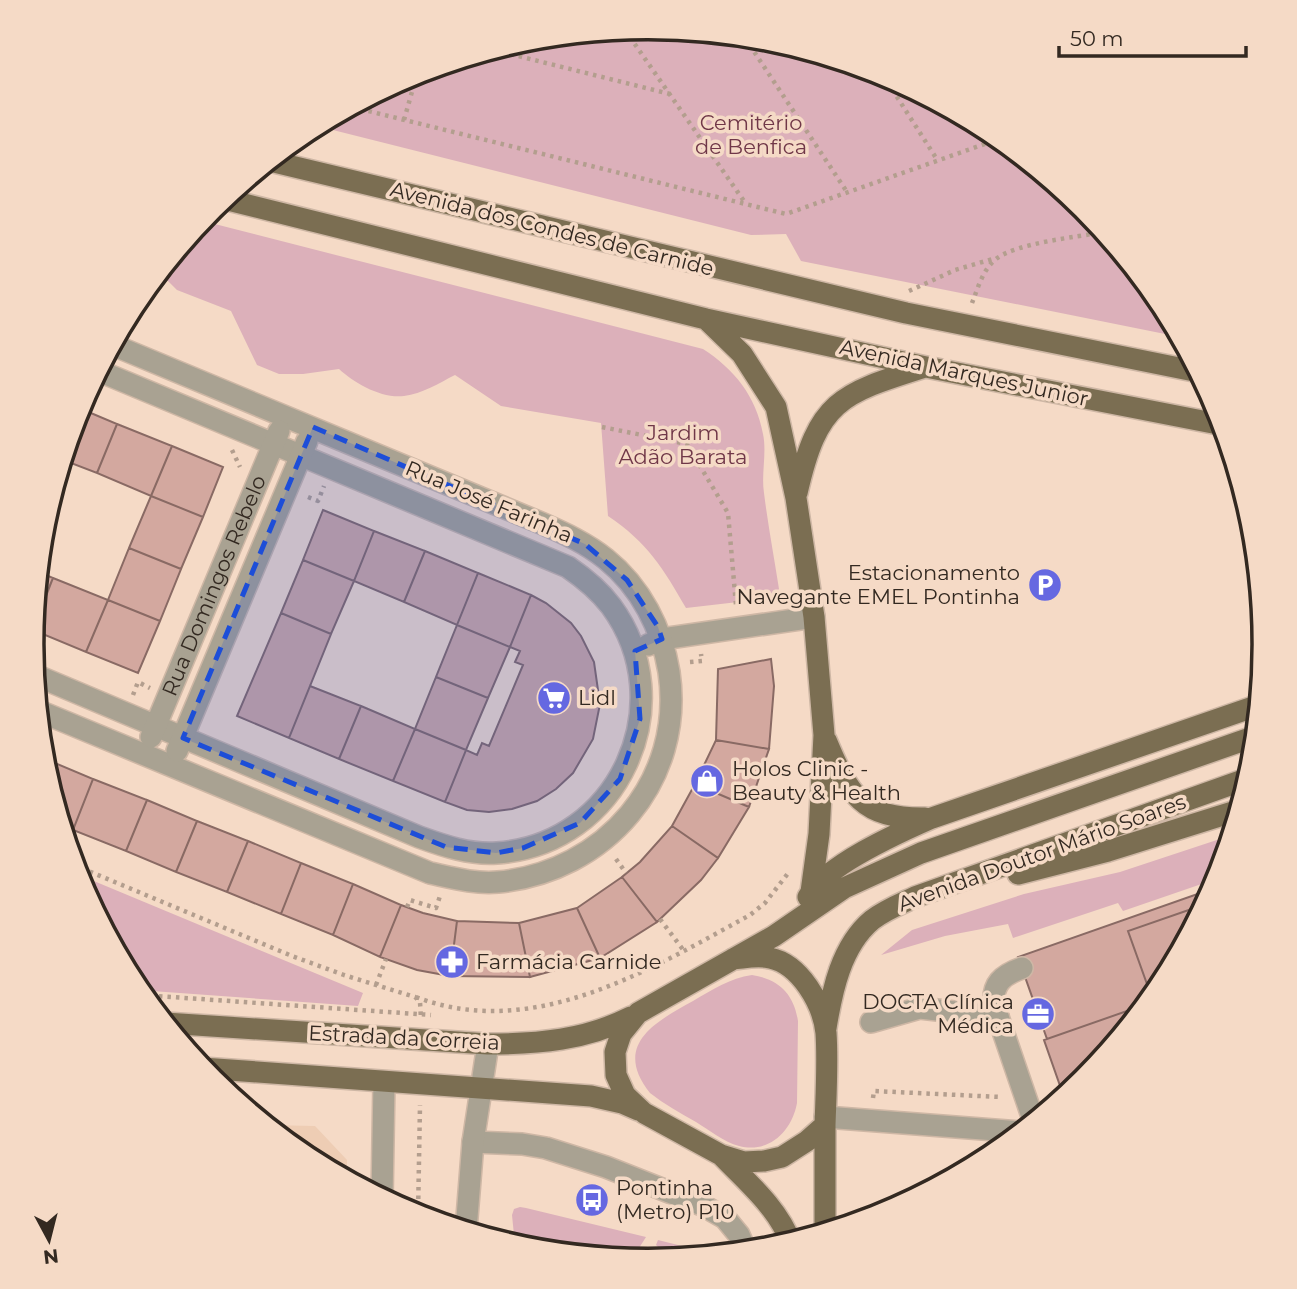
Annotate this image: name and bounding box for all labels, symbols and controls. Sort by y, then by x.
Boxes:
scale bar [1059,14,1246,58]
text: 50 m [1070,26,1124,51]
park label: Cemitério de Benfica [695,110,807,159]
street label: Avenida dos Condes de Carnide [388,176,716,281]
street label: Avenida Marques Junior [837,334,1091,411]
park label: Jardim Adão Barata [619,420,747,469]
street label: Rua José Farinha [402,455,577,548]
street label: Rua Domingos Rebelo [157,471,271,700]
place label: Estacionamento Navegante EMEL Pontinha [737,560,1020,609]
parking icon: Estacionamento Navegante EMEL Pontinha [1026,566,1064,604]
supermarket icon: Lidl [535,679,573,717]
place label: Lidl [578,685,616,710]
place label: Holos Clinic - Beauty & Health [732,756,901,805]
shop icon: Holos Clinic - Beauty & Health [688,762,726,800]
street label: Avenida Doutor Mário Soares [894,789,1189,916]
pharmacy icon: Farmácia Carnide [433,943,471,981]
place label: Farmácia Carnide [476,949,662,974]
place label: DOCTA Clínica Médica [862,989,1014,1038]
office icon: DOCTA Clínica Médica [1019,995,1057,1033]
street label: Estrada da Correia [308,1020,500,1055]
place label: Pontinha (Metro) P10 [616,1175,734,1224]
bus stop icon: Pontinha (Metro) P10 [573,1181,611,1219]
north arrow [14,1205,84,1275]
text: N [42,1244,60,1269]

